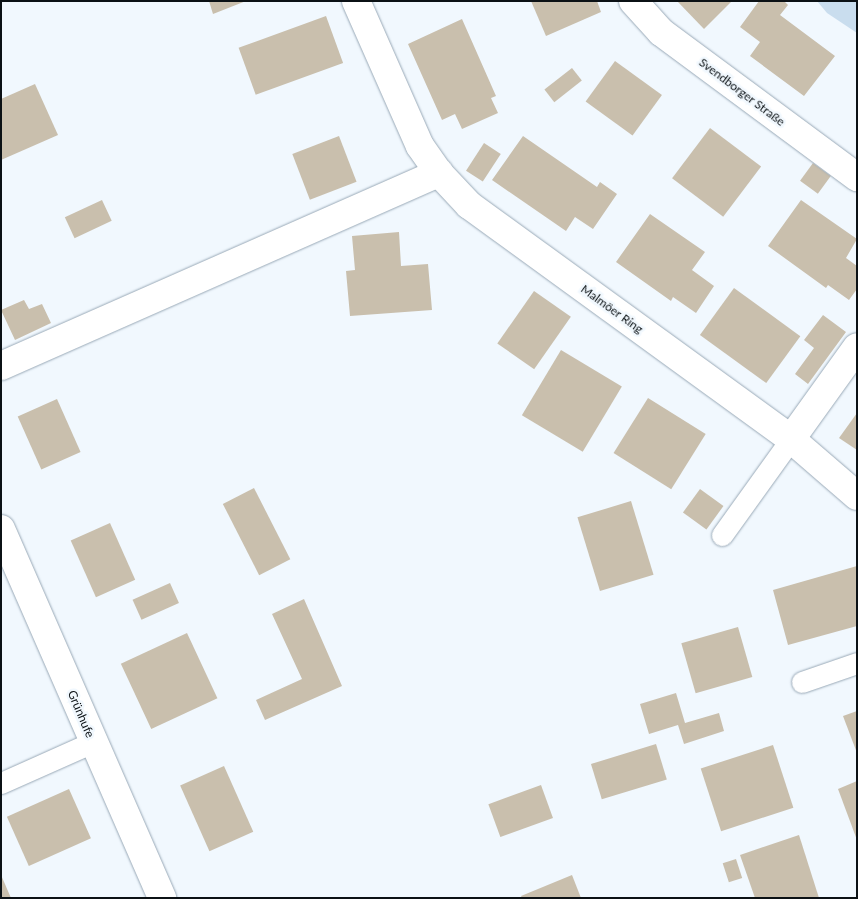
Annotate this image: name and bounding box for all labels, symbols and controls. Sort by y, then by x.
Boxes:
street label: Svendborger Straße [696,55,788,129]
street label: Malmöer Ring [578,282,646,336]
street label: Grünhufe [65,688,97,740]

